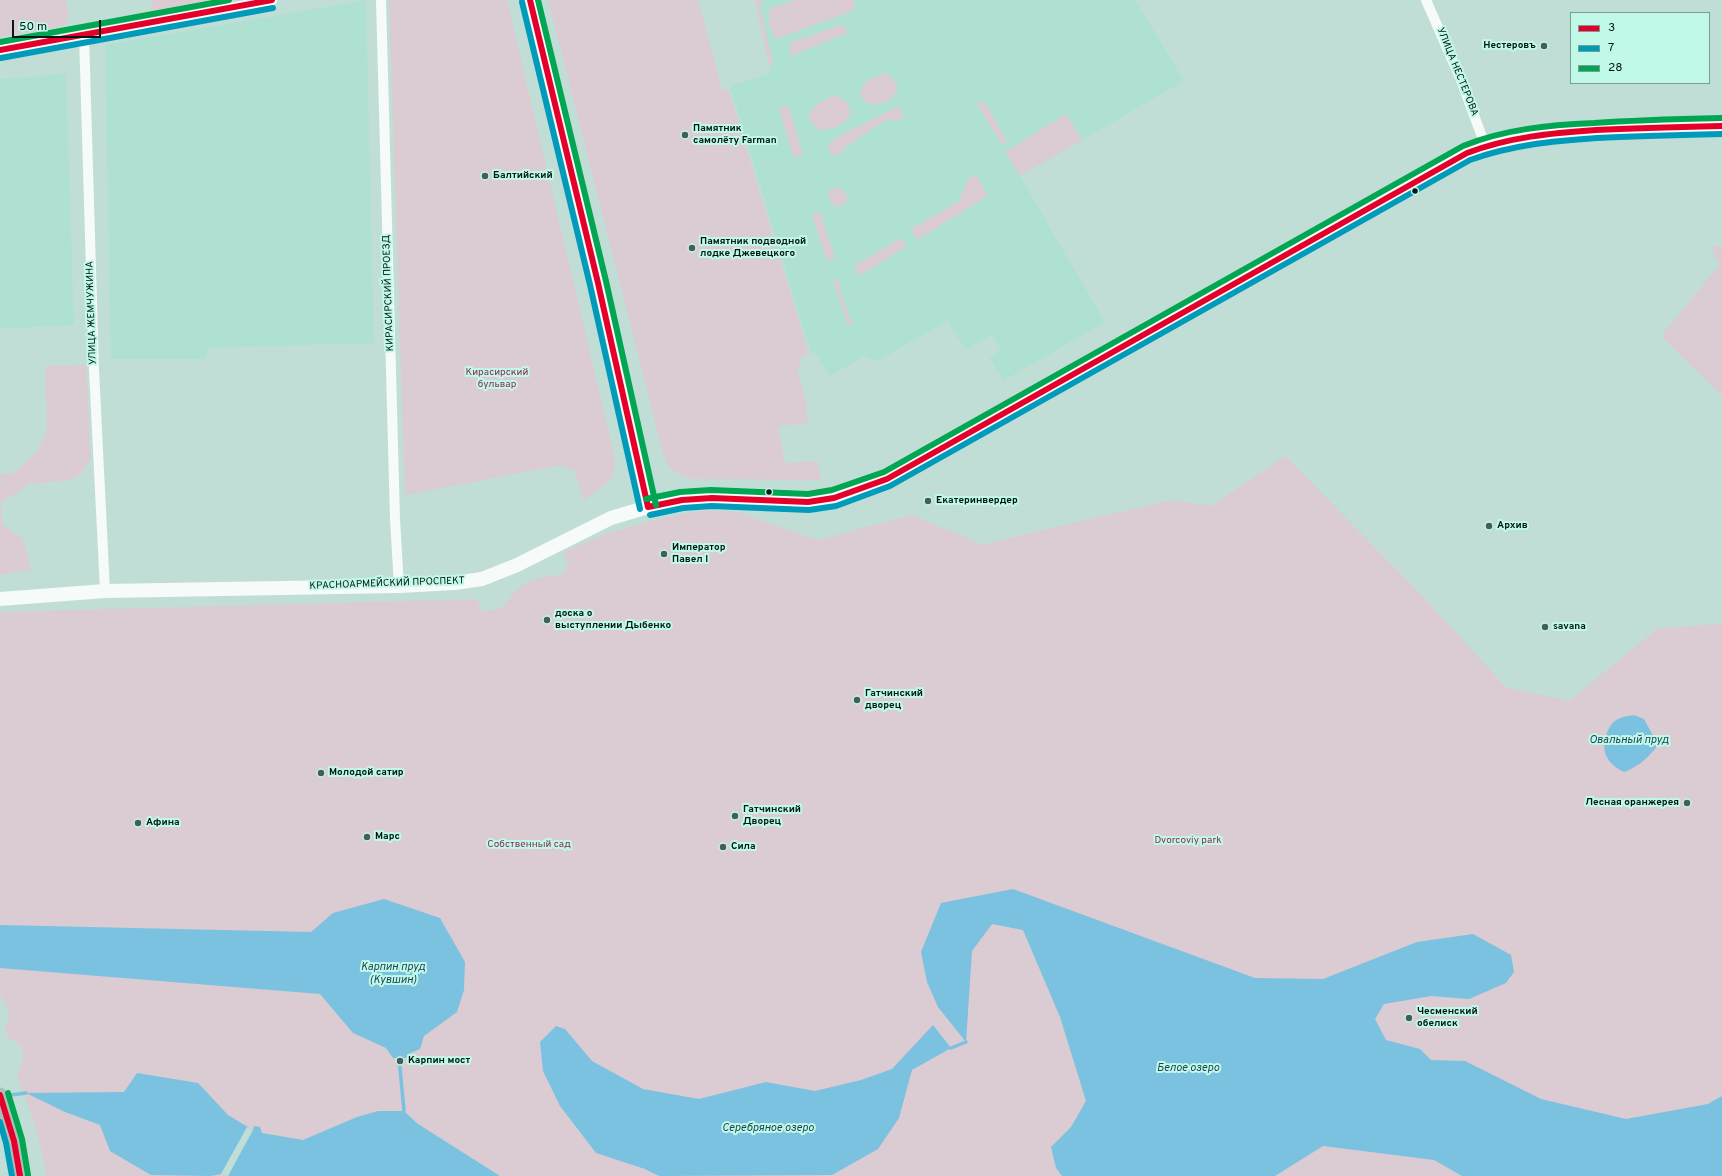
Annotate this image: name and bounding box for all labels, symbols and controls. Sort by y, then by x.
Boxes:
scale bar [14,12,103,38]
legend [1570,12,1710,84]
text: 50 m [19,19,47,35]
text: 3 [1608,20,1615,36]
street label: УЛИЦА НЕСТЕРОВА [1434,26,1480,118]
place label: Нестеровъ [1483,40,1536,52]
text: 7 [1608,40,1614,56]
marker: Нестеровъ [1539,41,1549,51]
text: 28 [1608,60,1623,76]
place label: Памятник самолёту Farman [693,123,777,146]
marker: Памятник самолёту Farman [680,130,690,140]
place label: Балтийский [493,170,553,182]
marker: Балтийский [480,171,490,181]
unlabelled marker [1410,186,1420,196]
street label: КИРАСИРСКИЙ ПРОЕЗД [381,234,397,352]
place label: Памятник подводной лодке Джевецкого [700,236,806,260]
marker: Памятник подводной лодке Джевецкого [687,243,697,253]
street label: УЛИЦА ЖЕМЧУЖИНА [84,261,100,365]
park label: Кирасирский бульвар [466,367,528,390]
unlabelled marker [764,487,774,497]
place label: Екатеринвердер [936,495,1018,507]
marker: Екатеринвердер [923,496,933,506]
place label: Архив [1497,520,1528,532]
marker: Архив [1484,521,1494,531]
place label: Император Павел I [672,542,725,566]
marker: Император Павел I [659,549,669,559]
street label: КРАСНОАРМЕЙСКИЙ ПРОСПЕКТ [309,575,465,593]
place label: доска о выступлении Дыбенко [555,608,671,632]
marker: доска о выступлении Дыбенко [542,615,552,625]
place label: savana [1553,621,1586,633]
marker: savana [1540,622,1550,632]
place label: Гатчинский дворец [865,688,923,712]
marker: Гатчинский дворец [852,695,862,705]
water label: Овальный пруд [1589,734,1669,748]
place label: Молодой сатир [329,767,404,779]
marker: Молодой сатир [316,768,326,778]
place label: Лесная оранжерея [1585,797,1679,809]
marker: Лесная оранжерея [1682,798,1692,808]
place label: Гатчинский Дворец [743,804,801,828]
marker: Гатчинский Дворец [730,811,740,821]
place label: Афина [146,817,180,829]
marker: Афина [133,818,143,828]
place label: Марс [375,831,400,843]
marker: Марс [362,832,372,842]
park label: Dvorcoviy park [1154,835,1222,847]
park label: Собственный сад [487,839,571,851]
place label: Сила [731,841,756,853]
marker: Сила [718,842,728,852]
water label: Карпин пруд (Кувшин) [361,961,425,987]
place label: Чесменский обелиск [1417,1006,1478,1030]
marker: Чесменский обелиск [1404,1013,1414,1023]
place label: Карпин мост [408,1055,470,1067]
marker: Карпин мост [395,1056,405,1066]
water label: Белое озеро [1157,1062,1219,1076]
water label: Серебряное озеро [722,1122,814,1136]

